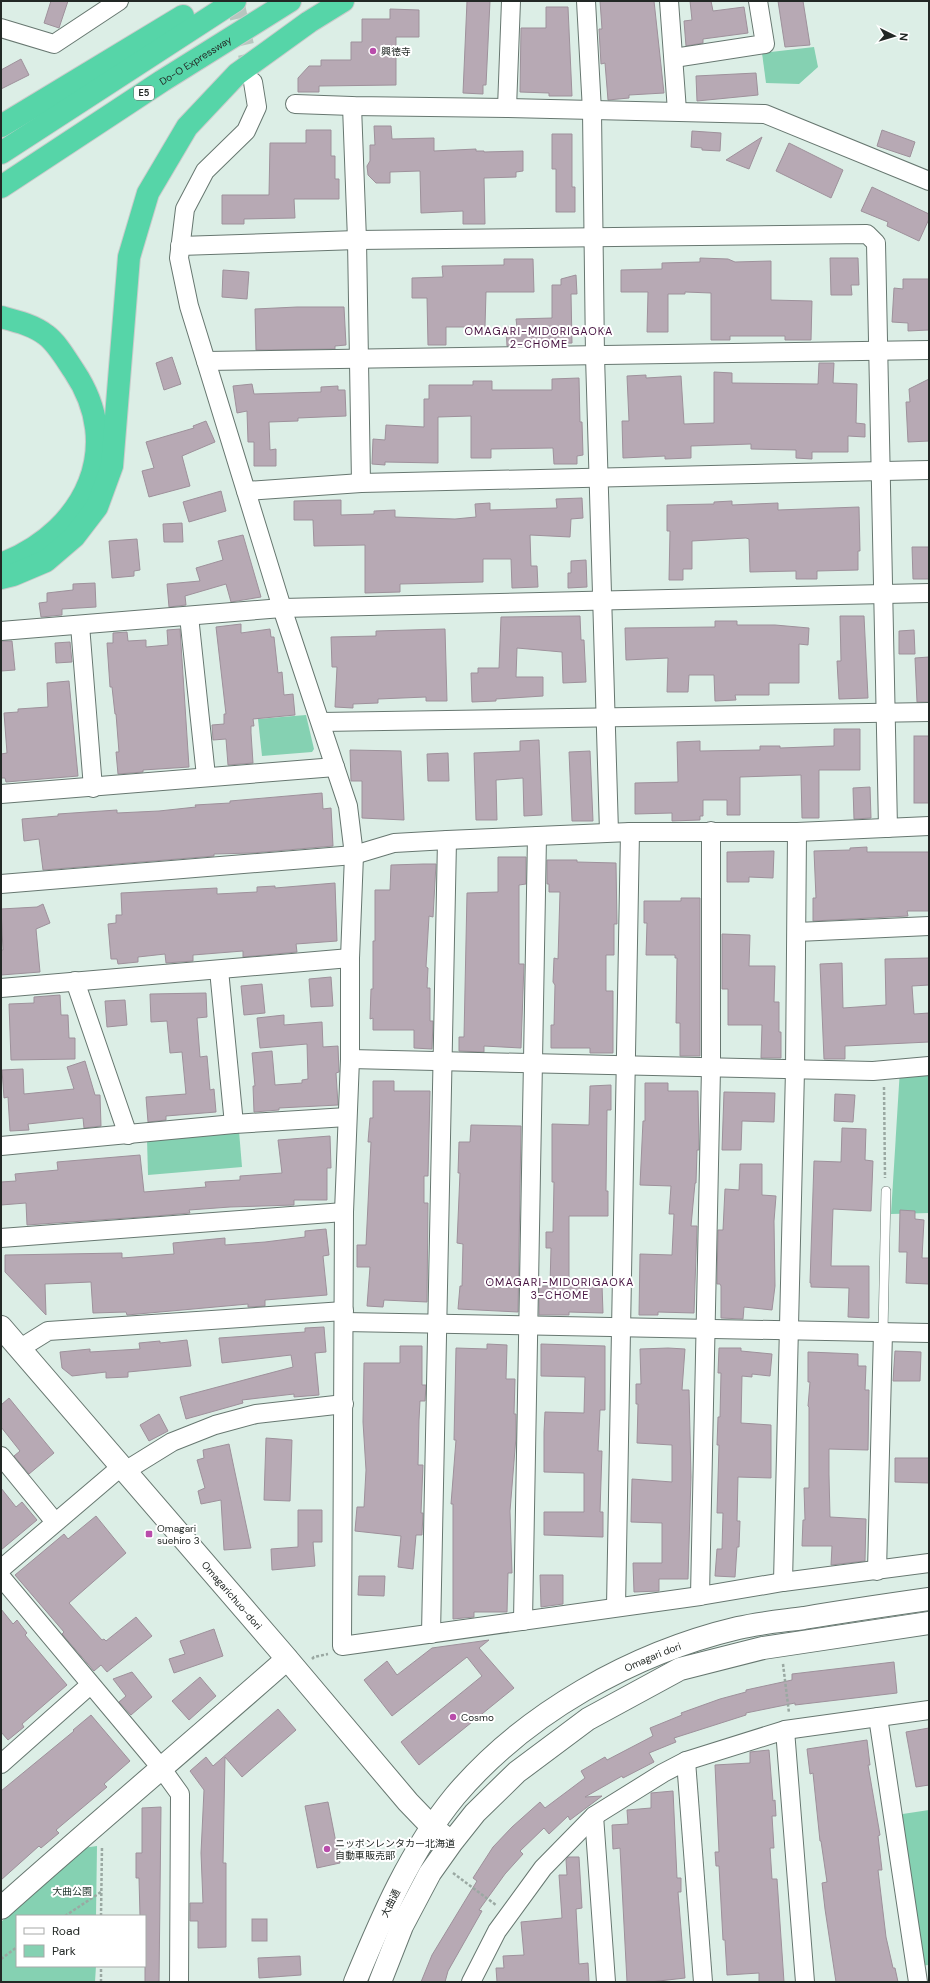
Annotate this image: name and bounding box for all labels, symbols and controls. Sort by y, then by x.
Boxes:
north arrow [874,16,914,56]
text: N [897,32,911,41]
street label: Do-O Expressway [157,33,235,88]
place label: 興徳寺 [381,45,411,58]
marker: 興徳寺 [368,46,378,56]
road number: E5 [134,86,154,100]
district label: OMAGARI-MIDORIGAOKA 2-CHOME [465,324,613,351]
district label: OMAGARI-MIDORIGAOKA 3-CHOME [486,1275,634,1302]
place label: Omagari suehiro 3 [157,1522,200,1547]
marker: Omagari suehiro 3 [144,1529,154,1539]
street label: Omagarichuo-dori [199,1559,265,1632]
street label: Omagari dori [622,1639,683,1675]
place label: Cosmo [461,1711,494,1724]
marker: Cosmo [448,1712,458,1722]
place label: ニッポンレンタカー北海道 自動車販売部 [335,1837,455,1862]
marker: ニッポンレンタカー北海道 自動車販売部 [322,1844,332,1854]
park label: 大曲公園 [52,1885,92,1898]
street label: 大曲通 [378,1887,403,1920]
legend [16,1915,146,1967]
text: Road [52,1923,80,1939]
text: Park [52,1943,76,1959]

